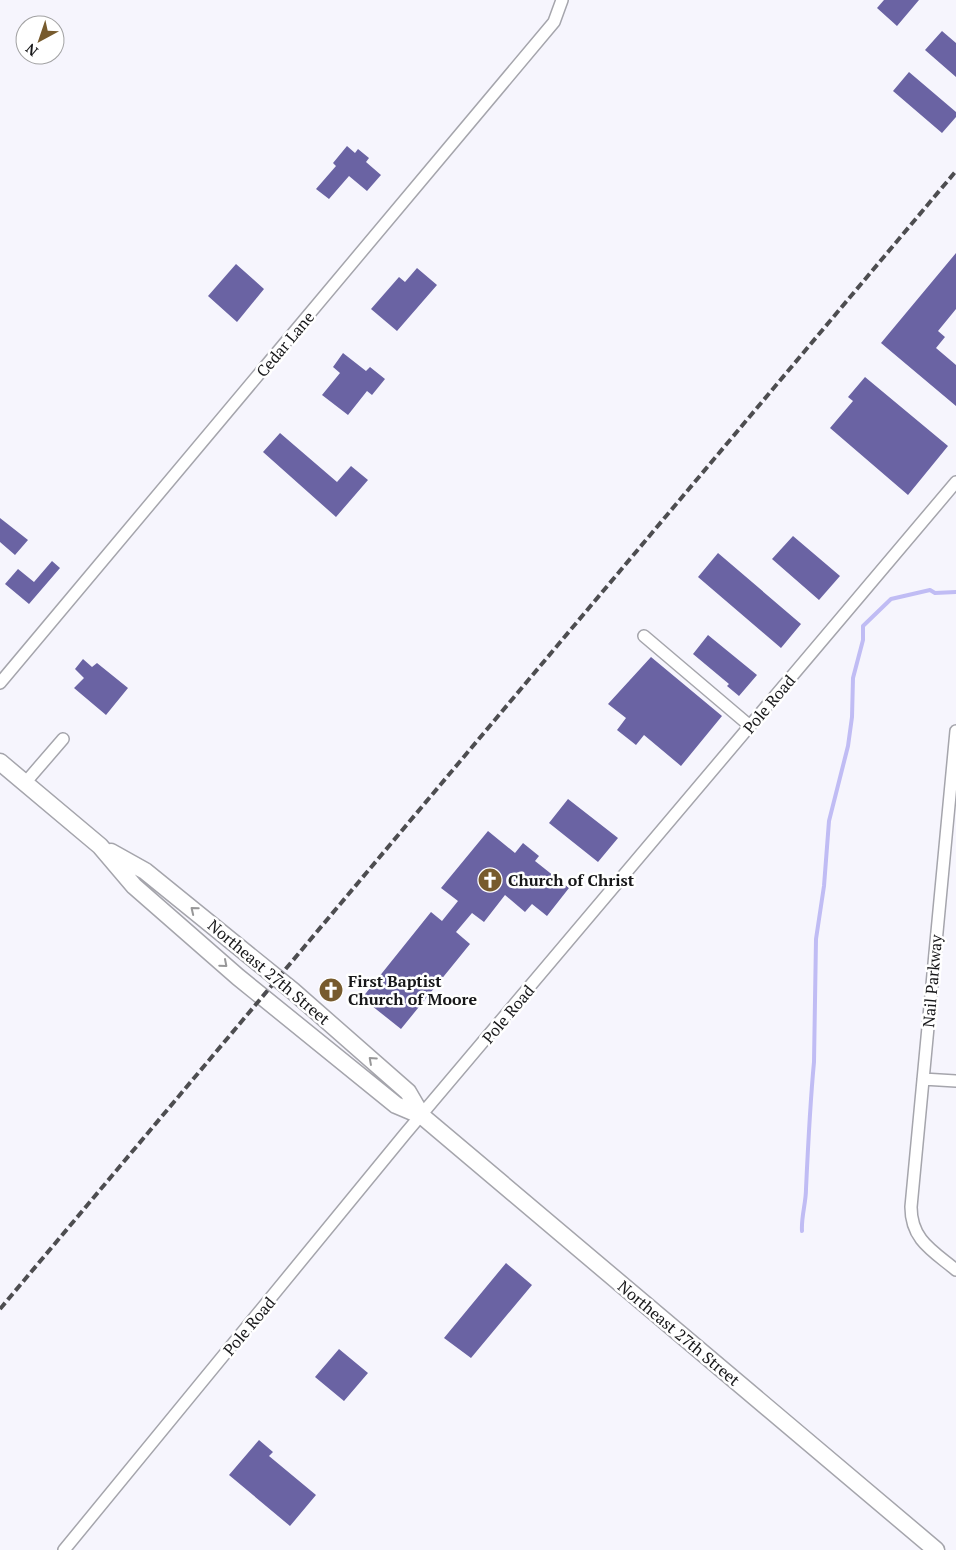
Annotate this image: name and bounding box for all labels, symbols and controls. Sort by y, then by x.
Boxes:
north arrow [15,15,65,65]
text: N [21,39,41,61]
street label: Cedar Lane [251,307,319,381]
street label: Pole Road [738,670,800,738]
church icon: Church of Christ [477,867,503,893]
place label: Church of Christ [508,869,635,891]
one-way arrow [191,908,200,916]
street label: Northeast 27th Street [203,914,335,1030]
street label: Nail Parkway [917,933,947,1028]
one-way arrow [218,959,227,968]
place label: First Baptist Church of Moore [348,970,477,1010]
church icon: First Baptist Church of Moore [318,977,344,1003]
street label: Pole Road [477,980,539,1048]
one-way arrow [369,1056,378,1065]
street label: Northeast 27th Street [613,1275,745,1391]
street label: Pole Road [218,1292,280,1360]

